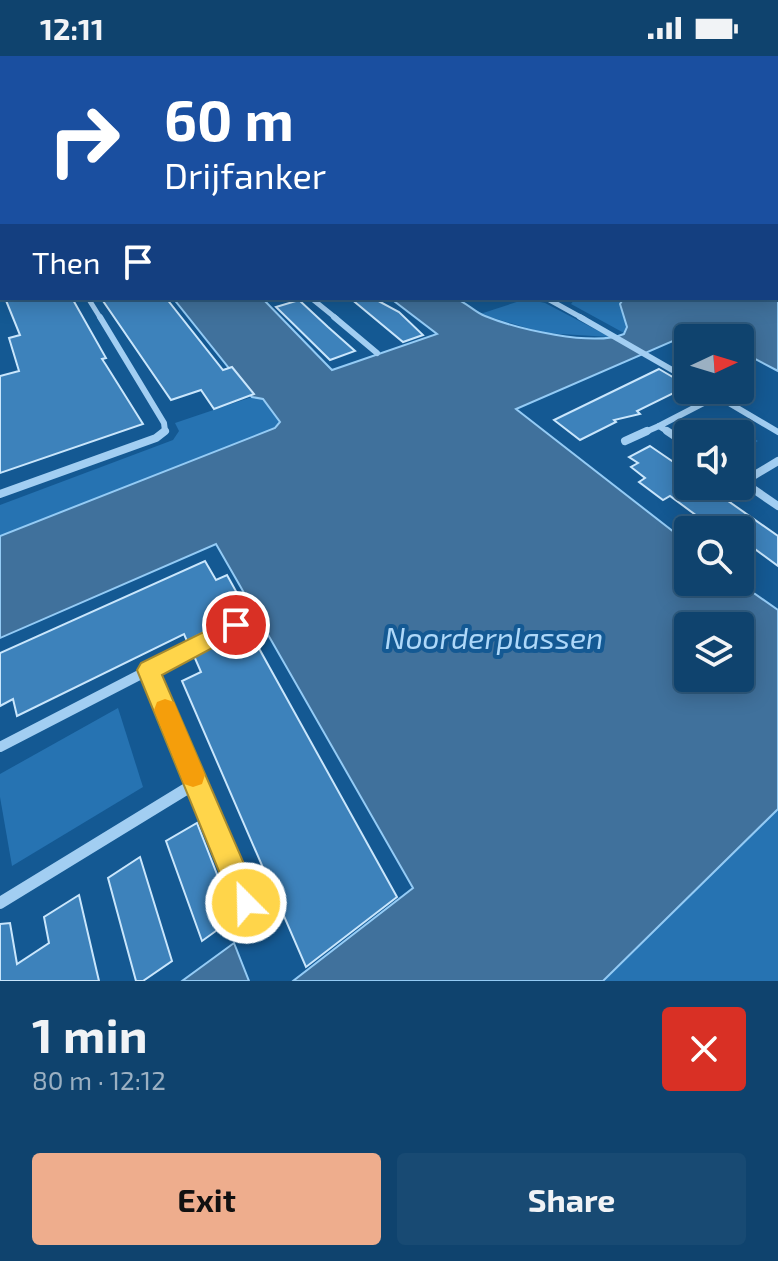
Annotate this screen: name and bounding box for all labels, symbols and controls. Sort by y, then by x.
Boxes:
text: 12:11 [40,10,104,46]
text: 60 m [164,85,294,152]
icon: right [32,88,136,192]
text: Drijfanker [164,153,326,196]
icon: arrive [116,240,160,284]
text: Then [32,244,100,280]
north arrow [674,324,754,404]
map controls [674,324,754,692]
button: sound [674,420,754,500]
button: search [674,516,754,596]
pin [202,591,270,659]
icon: arrive [214,603,258,647]
button: layers [674,612,754,692]
water label: Noorderplassen [385,619,603,655]
position arrow [204,861,288,945]
text: 1 min [32,1005,148,1063]
button: close [662,1007,746,1091]
text: 80 m · 12:12 [32,1064,166,1095]
button: Exit [32,1153,381,1245]
button: Share [397,1153,746,1245]

